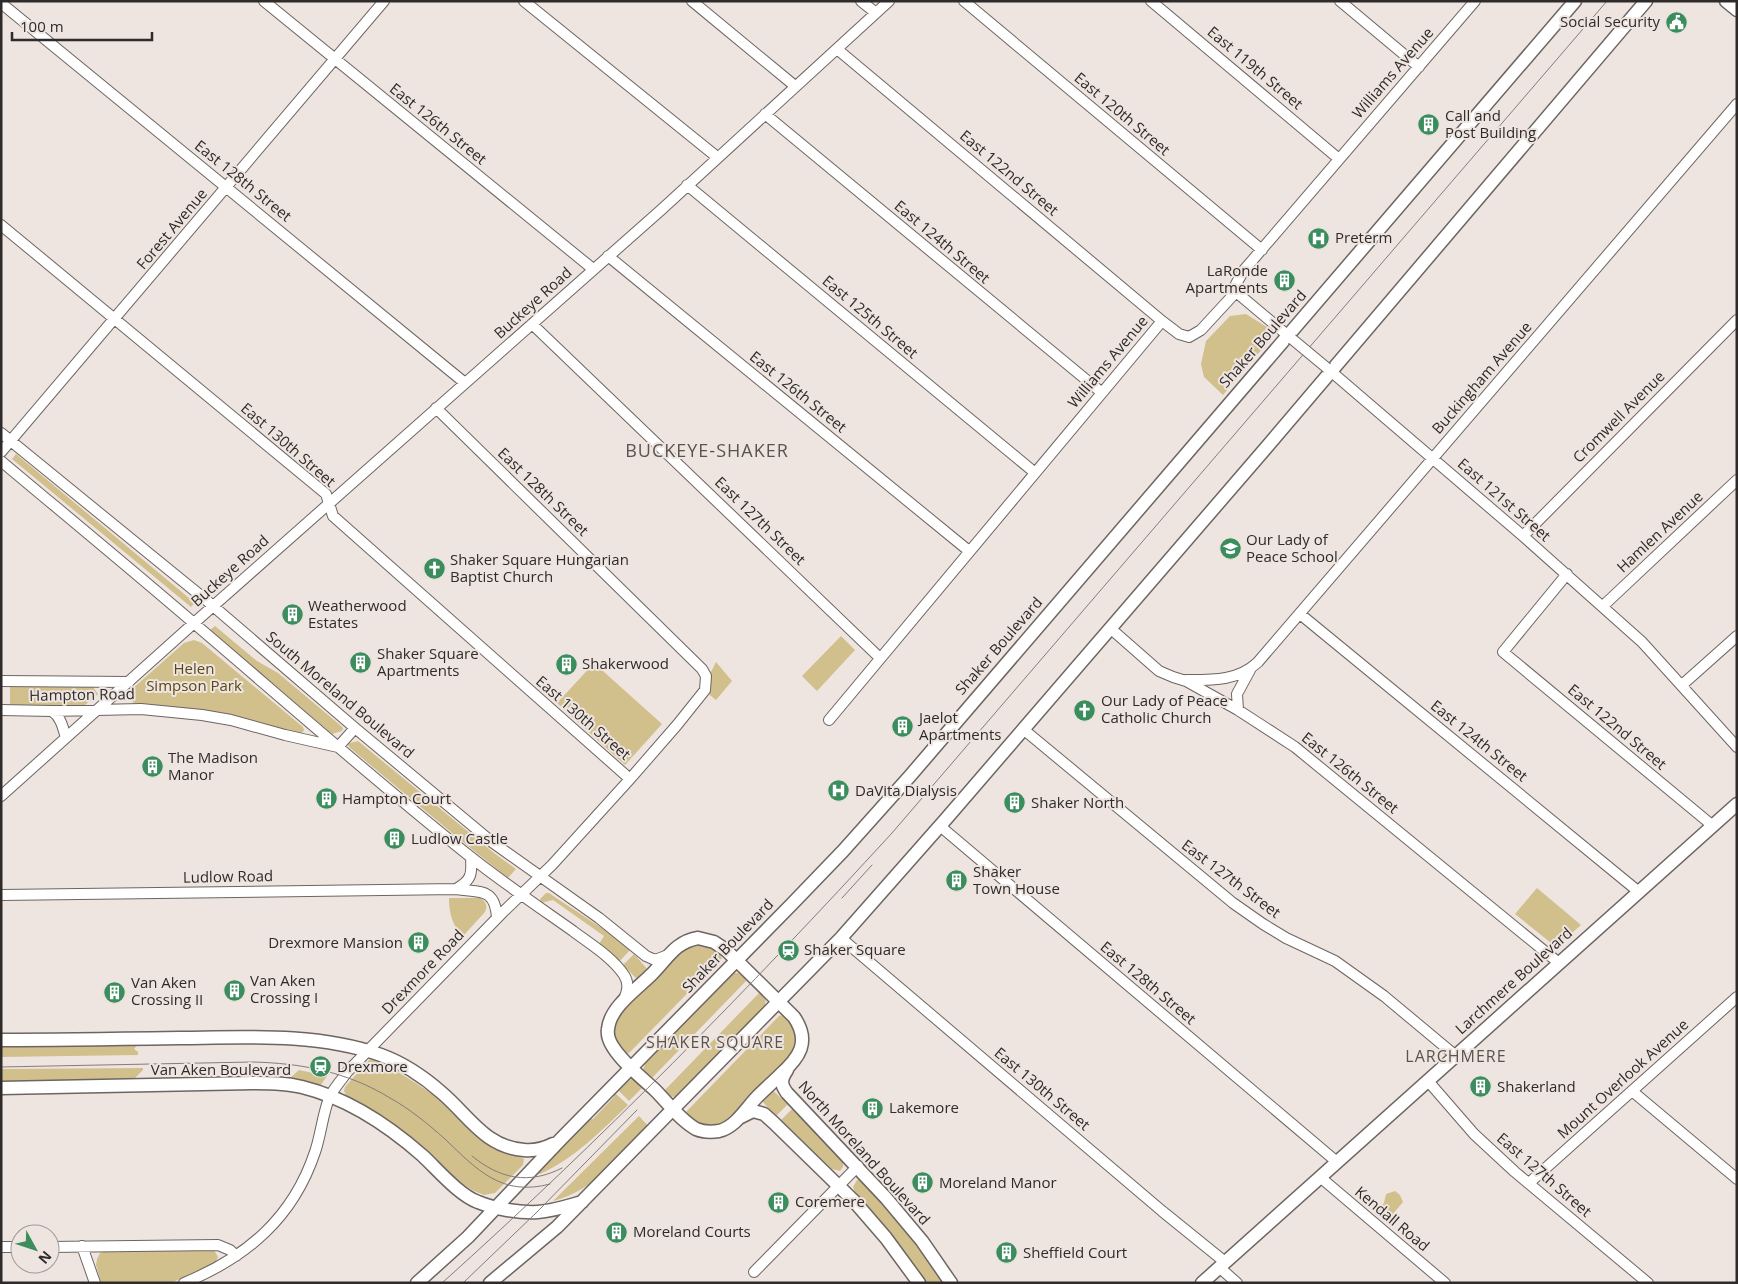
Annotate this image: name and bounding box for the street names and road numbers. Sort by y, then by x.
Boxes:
street label: East 119th Street [1204,21,1308,113]
street label: Williams Avenue [1347,23,1437,122]
street label: East 120th Street [1071,67,1175,159]
street label: East 126th Street [386,78,491,168]
street label: East 122nd Street [956,125,1063,219]
street label: East 128th Street [191,135,296,225]
street label: Forest Avenue [131,184,211,273]
street label: East 124th Street [891,195,995,287]
street label: Buckeye Road [489,262,575,342]
street label: East 125th Street [819,270,923,362]
street label: Shaker Boulevard [1214,285,1310,391]
street label: Williams Avenue [1063,311,1152,412]
street label: Buckingham Avenue [1427,317,1536,438]
street label: East 126th Street [746,346,851,436]
street label: Cromwell Avenue [1568,366,1669,467]
street label: East 130th Street [237,398,340,491]
street label: East 128th Street [494,443,593,540]
street label: East 121st Street [1454,453,1555,545]
street label: East 127th Street [711,472,810,569]
street label: Hamlen Avenue [1612,486,1707,576]
street label: Buckeye Road [186,530,272,610]
street label: Shaker Boulevard [950,592,1046,698]
street label: South Moreland Boulevard [262,626,419,762]
street label: East 130th Street [532,671,635,764]
street label: East 122nd Street [1564,679,1671,773]
street label: Hampton Road [29,683,135,705]
street label: East 124th Street [1427,695,1532,785]
street label: East 126th Street [1298,727,1403,817]
street label: East 127th Street [1178,834,1285,922]
street label: Ludlow Road [183,865,273,887]
street label: Shaker Boulevard [677,894,777,997]
street label: Larchmere Boulevard [1451,922,1576,1038]
street label: Drexmore Road [377,925,468,1018]
street label: East 128th Street [1097,936,1201,1028]
street label: Mount Overlook Avenue [1553,1014,1692,1142]
street label: East 130th Street [991,1042,1095,1134]
street label: Van Aken Boulevard [151,1059,291,1079]
street label: North Moreland Boulevard [795,1076,935,1229]
street label: East 127th Street [1493,1128,1596,1221]
street label: Kendall Road [1351,1181,1434,1255]

